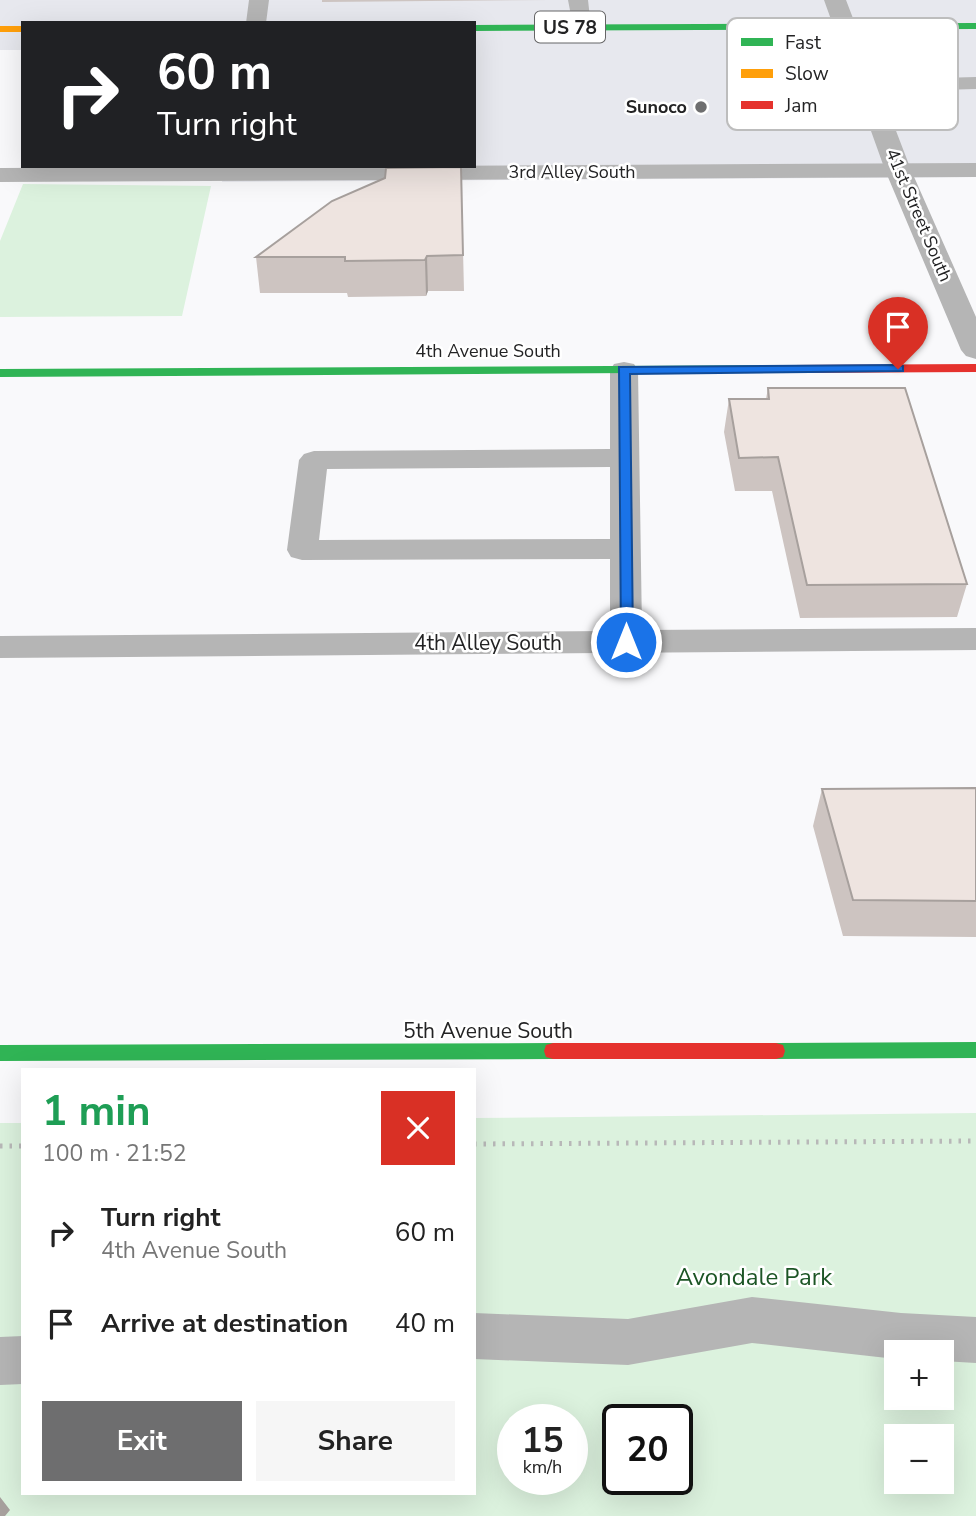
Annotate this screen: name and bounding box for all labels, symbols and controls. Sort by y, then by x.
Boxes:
road number: US 78 [535,12,605,42]
legend [727,18,958,130]
text: Fast [785,30,821,56]
text: 60 m [157,39,272,106]
icon: right [42,49,133,140]
text: Slow [785,61,829,87]
text: Jam [784,93,818,119]
place label: Sunoco [626,95,687,119]
marker: Sunoco [693,99,709,115]
text: Turn right [157,103,297,146]
street label: 41st Street South [880,145,958,285]
street label: 3rd Alley South [509,160,635,184]
pin [868,297,928,369]
icon: arrive [879,308,917,346]
street label: 4th Avenue South [415,339,561,363]
position arrow [589,605,663,679]
street label: 4th Alley South [414,629,562,657]
street label: 5th Avenue South [403,1017,573,1045]
text: 1 min [42,1083,151,1140]
button: close [381,1091,455,1165]
text: 100 m · 21:52 [42,1138,187,1169]
text: Turn right [101,1200,220,1235]
icon: right [42,1214,80,1252]
text: 60 m [395,1215,455,1250]
text: 4th Avenue South [101,1235,287,1266]
park label: Avondale Park [676,1261,833,1293]
icon: arrive [42,1305,80,1343]
text: Arrive at destination [101,1306,348,1341]
text: 40 m [395,1306,455,1341]
map controls [884,1340,954,1494]
button: + [884,1340,954,1410]
button: Exit [42,1401,242,1481]
button: Share [256,1401,455,1481]
speed limit sign: 20 [602,1404,693,1495]
text: 15 [521,1417,564,1464]
button: − [884,1424,954,1494]
text: km/h [523,1455,562,1479]

